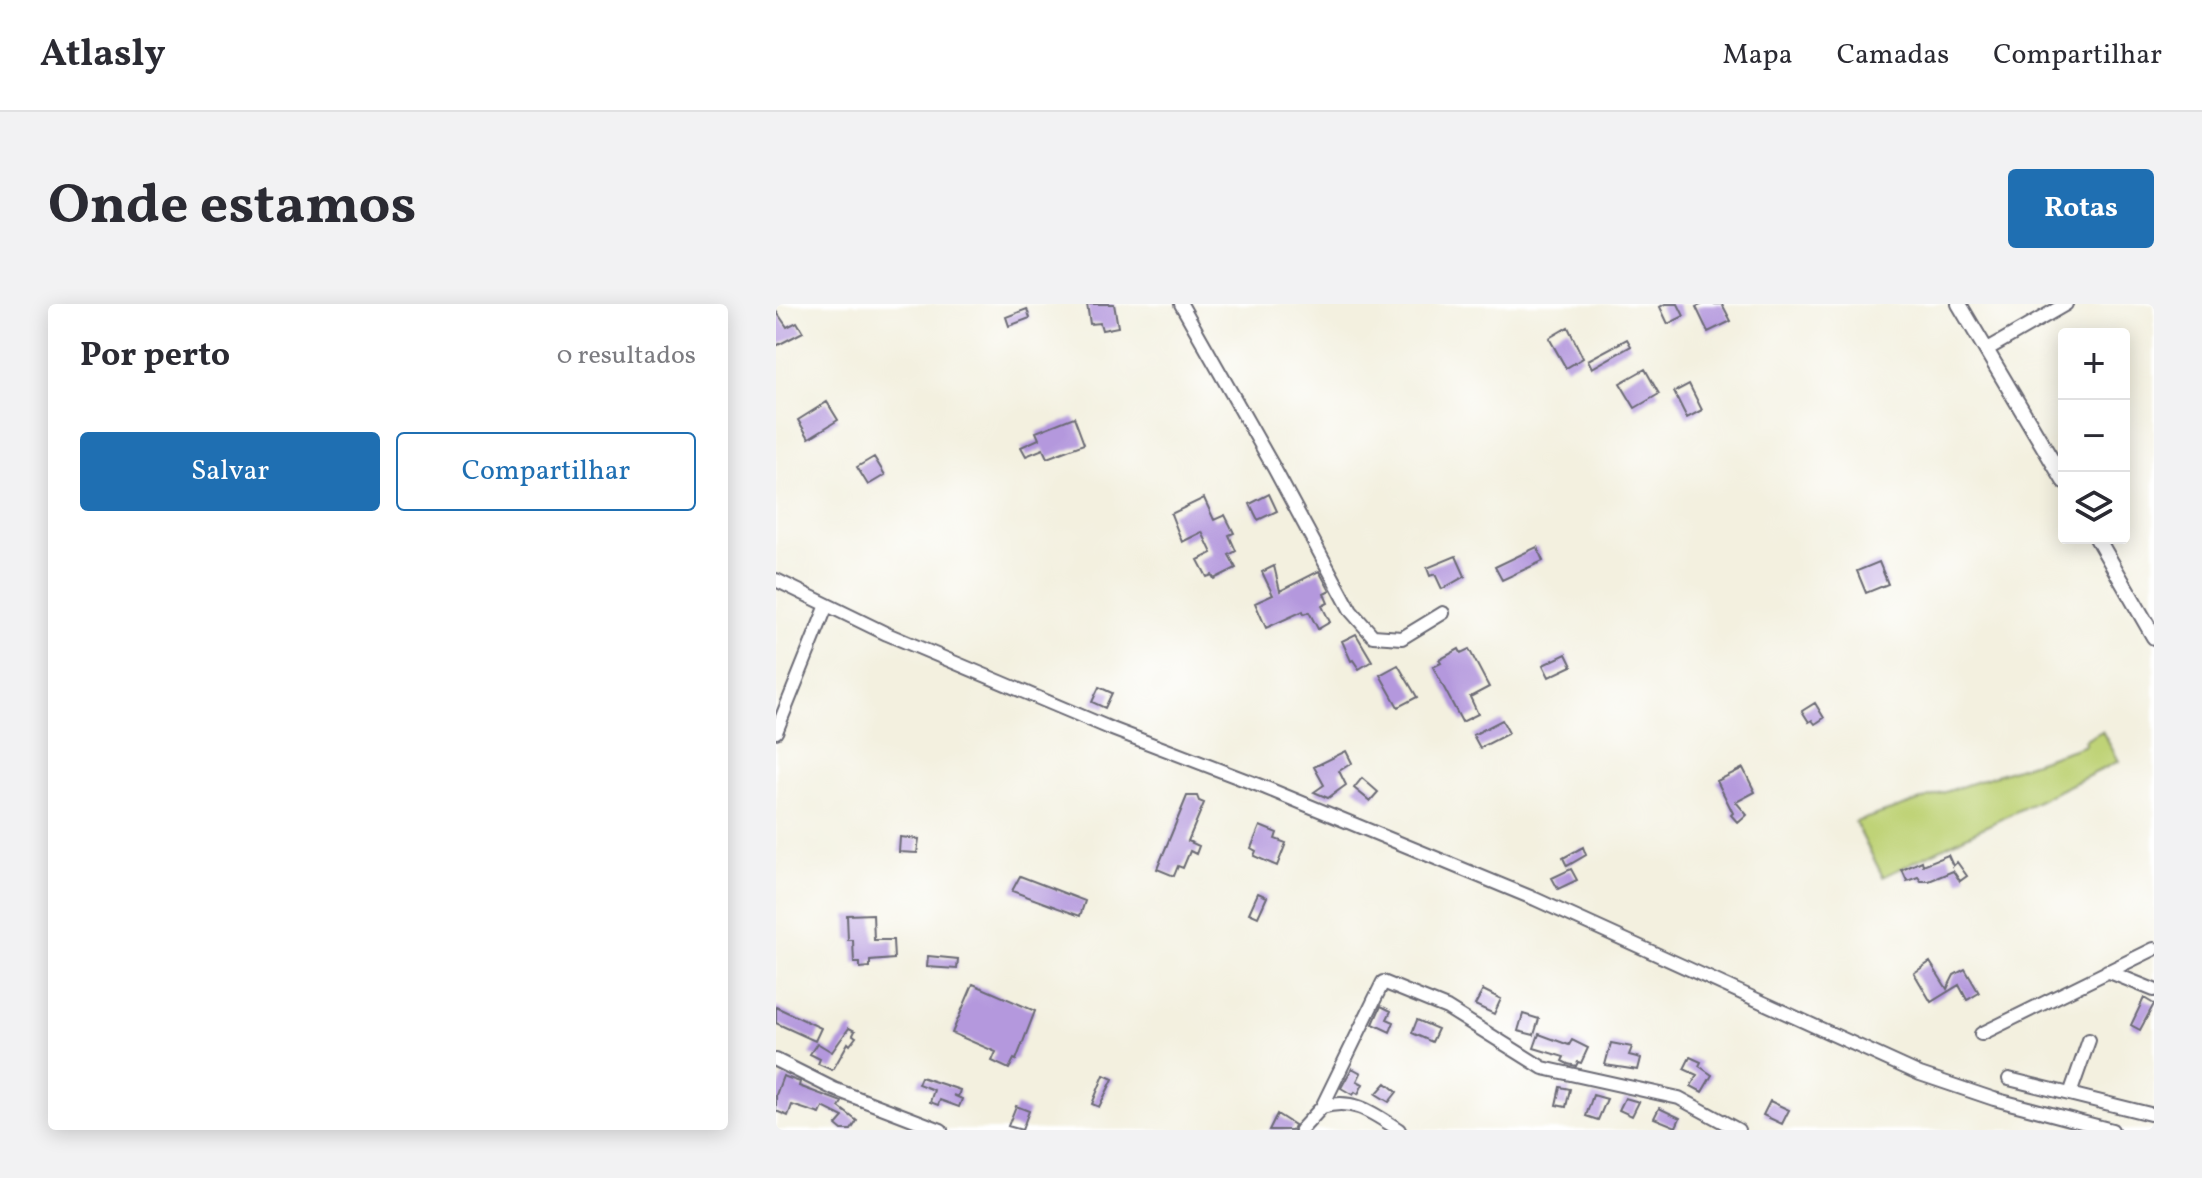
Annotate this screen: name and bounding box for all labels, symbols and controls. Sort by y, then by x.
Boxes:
text: Atlasly [40,29,166,82]
text: Mapa [1723,36,1793,75]
text: Camadas [1837,36,1949,75]
text: Compartilhar [1993,36,2162,75]
text: Onde estamos [48,169,417,247]
button: Rotas [2008,169,2154,248]
map controls [2058,328,2130,544]
button: + [2058,328,2130,400]
text: Por perto [80,333,230,380]
text: 0 resultados [557,338,696,374]
button: − [2058,400,2130,472]
button: Salvar [80,432,380,511]
button: Compartilhar [396,432,696,511]
button: layers [2058,472,2130,544]

